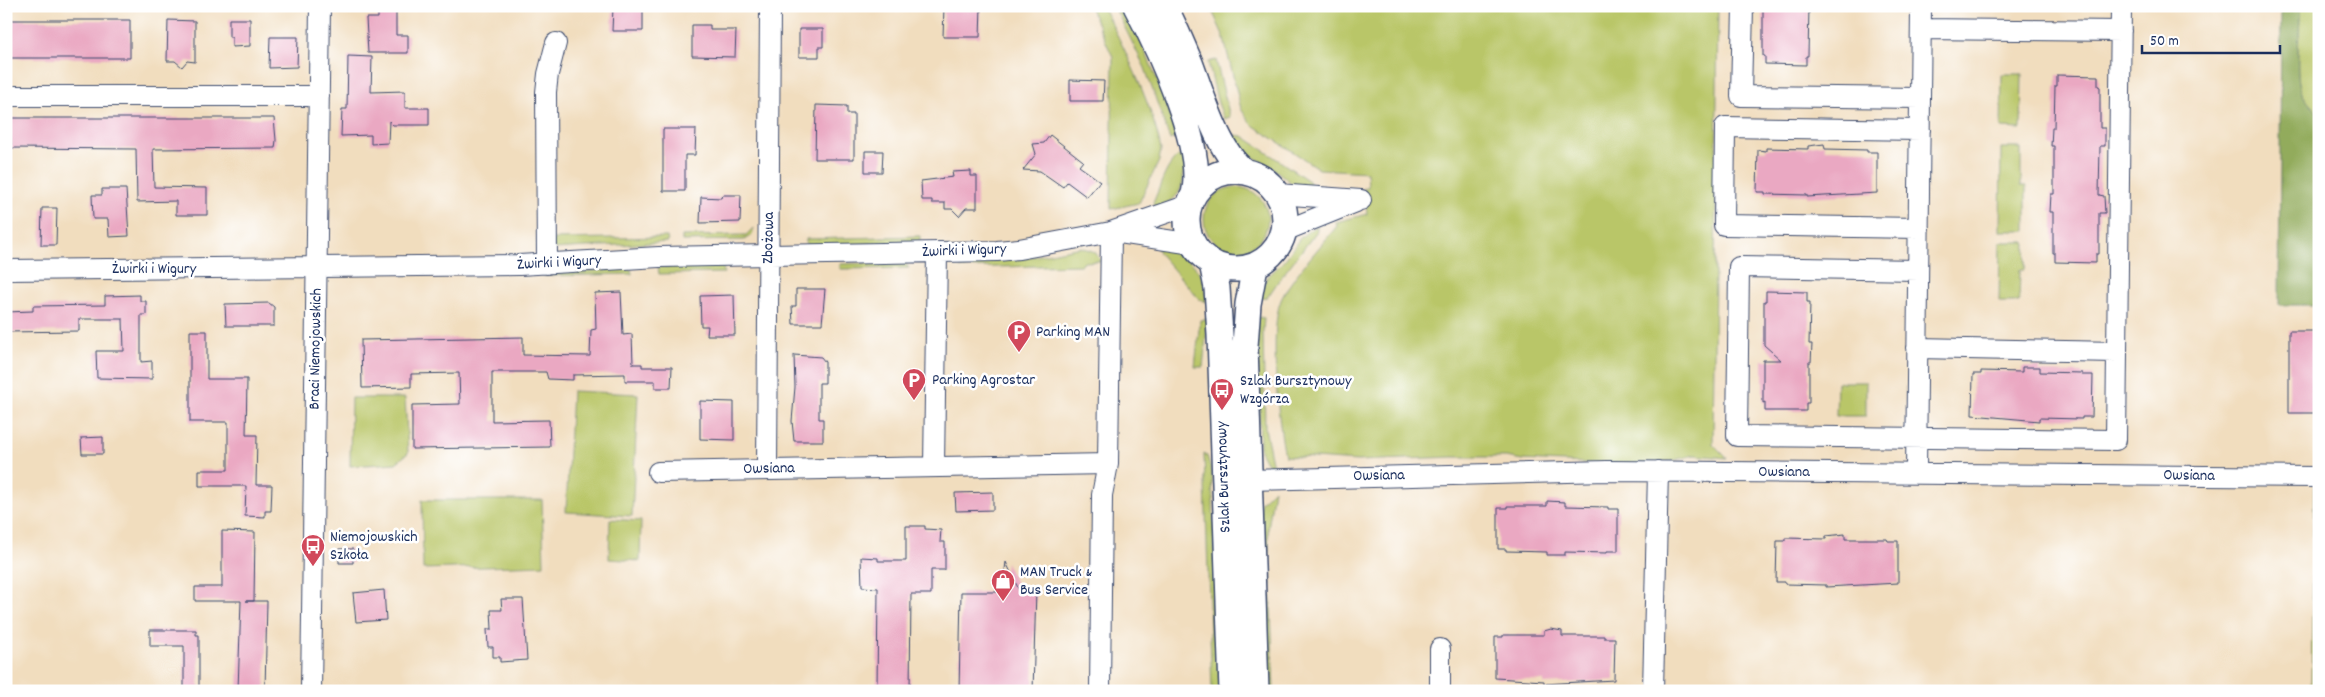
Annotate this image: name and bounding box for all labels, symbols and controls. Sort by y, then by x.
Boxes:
scale bar [2142,22,2280,54]
text: 50 m [2150,31,2179,53]
street label: Zbożowa [757,211,781,264]
street label: Żwirki i Wigury [921,238,1007,264]
street label: Żwirki i Wigury [516,249,602,277]
street label: Żwirki i Wigury [112,258,197,281]
street label: Braci Niemojowskich [303,288,329,410]
parking icon: Parking MAN [1006,319,1032,353]
place label: Parking MAN [1036,321,1110,344]
parking icon: Parking Agrostar [901,367,927,401]
place label: Parking Agrostar [932,369,1035,392]
place label: Szlak Bursztynowy Wzgórza [1240,370,1352,411]
bus stop icon: Szlak Bursztynowy Wzgórza [1209,377,1235,411]
street label: Szlak Bursztynowy [1211,420,1237,533]
street label: Owsiana [743,457,795,481]
street label: Owsiana [1758,461,1810,484]
street label: Owsiana [1353,464,1405,488]
street label: Owsiana [2163,464,2215,488]
place label: Niemojowskich Szkoła [330,526,418,567]
bus stop icon: Niemojowskich Szkoła [300,533,326,567]
place label: MAN Truck & Bus Service [1020,561,1093,602]
shop icon: MAN Truck & Bus Service [990,568,1016,602]

